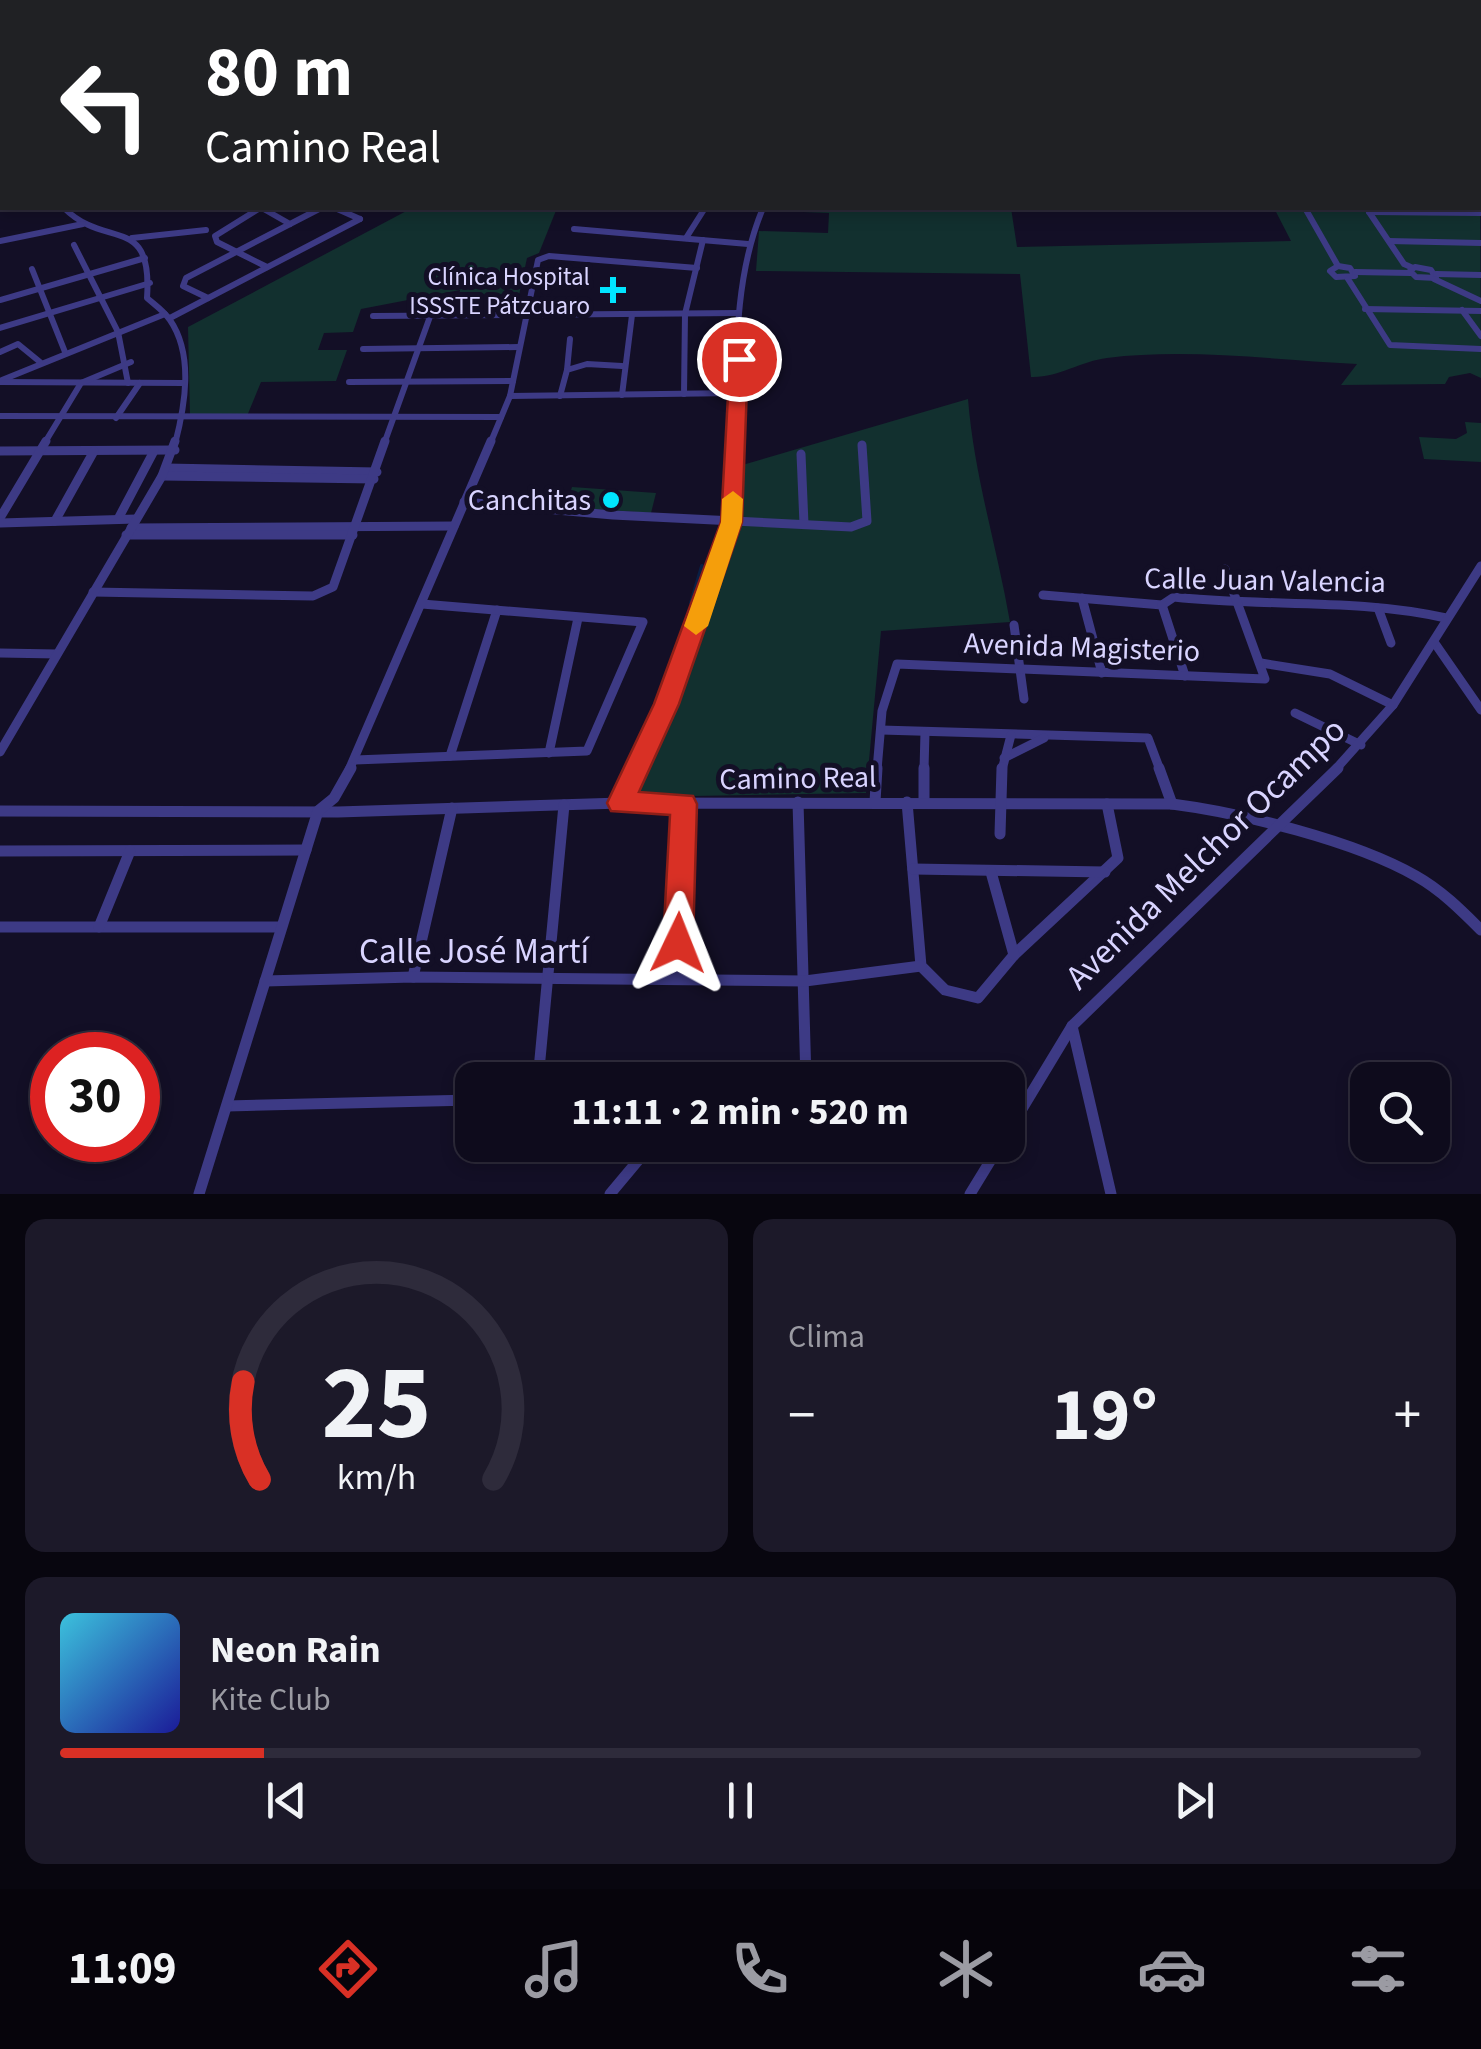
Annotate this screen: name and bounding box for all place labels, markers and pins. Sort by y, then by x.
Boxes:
place label: Clínica Hospital ISSSTE Pátzcuaro [409,259,590,324]
marker: Clínica Hospital ISSSTE Pátzcuaro [600,277,626,303]
pin [697,317,782,402]
place label: Canchitas [468,479,591,522]
marker: Canchitas [600,489,622,511]

